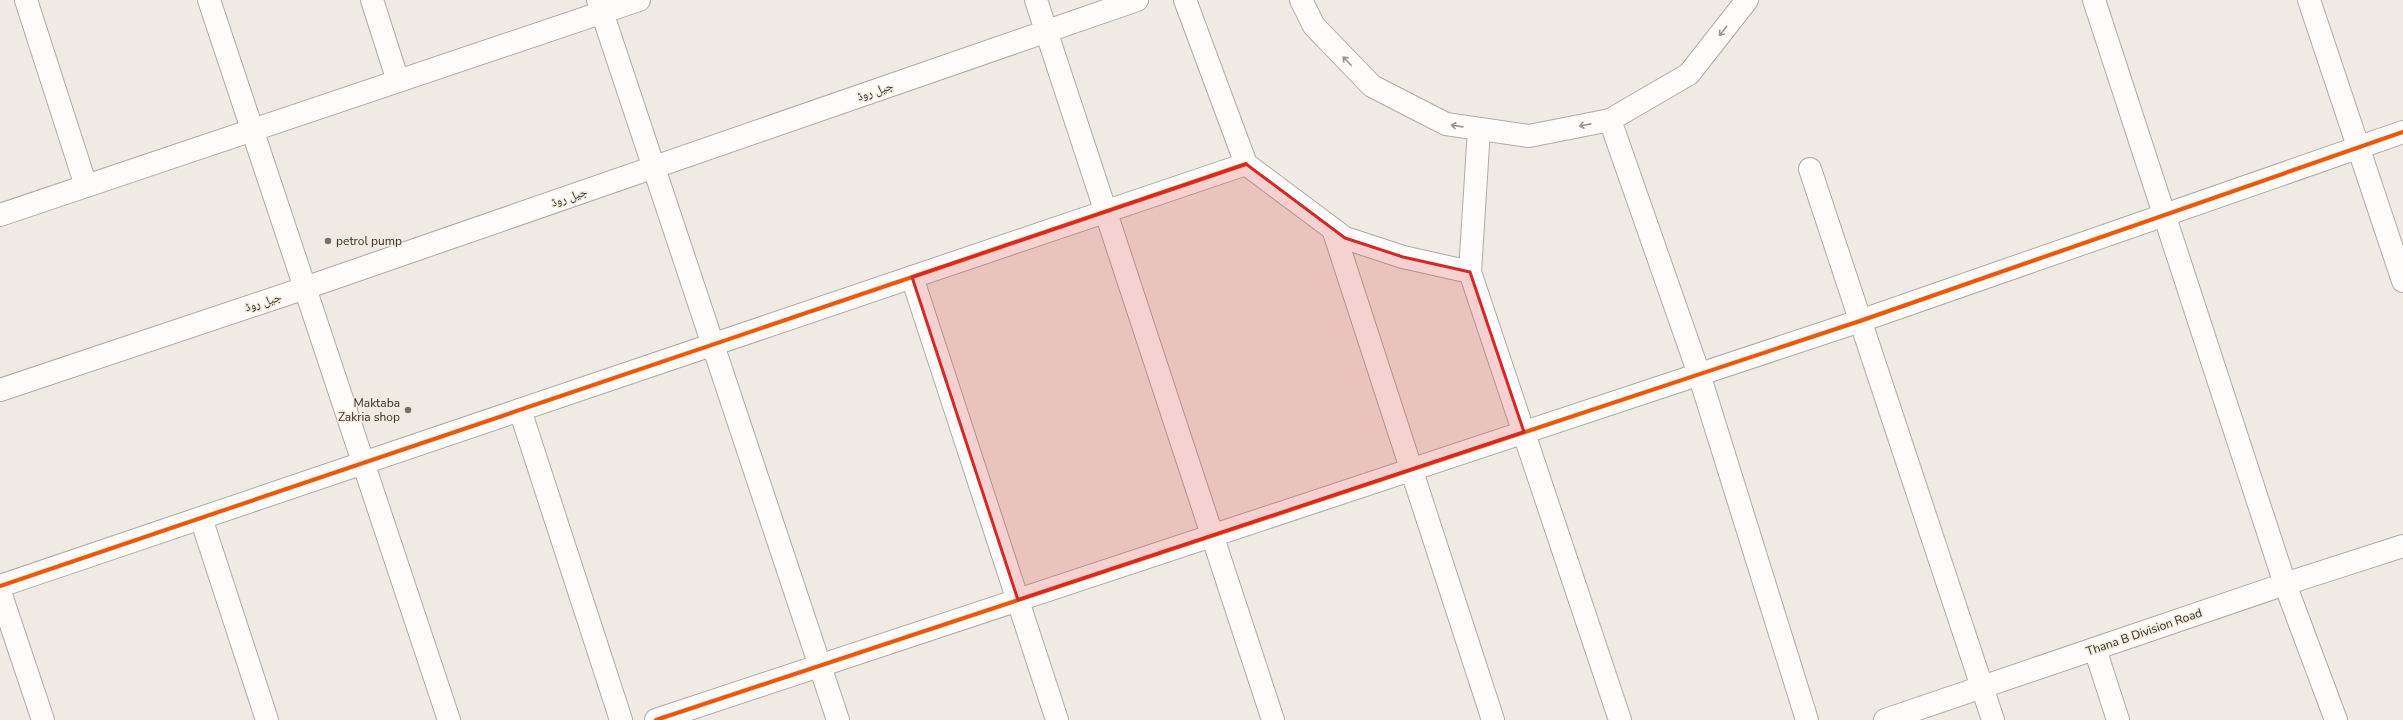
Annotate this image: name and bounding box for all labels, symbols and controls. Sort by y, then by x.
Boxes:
one-way arrow [1719,25,1728,36]
one-way arrow [1342,56,1352,66]
street label: جیل روڈ [855,77,896,105]
one-way arrow [1451,122,1464,130]
one-way arrow [1579,122,1592,130]
street label: جیل روڈ [549,183,590,211]
place label: petrol pump [336,233,402,249]
marker: petrol pump [323,236,333,246]
street label: جیل روڈ [243,289,284,315]
place label: Maktaba Zakria shop [338,395,400,425]
marker: Maktaba Zakria shop [403,405,413,415]
street label: Thana B Division Road [2084,605,2204,659]

